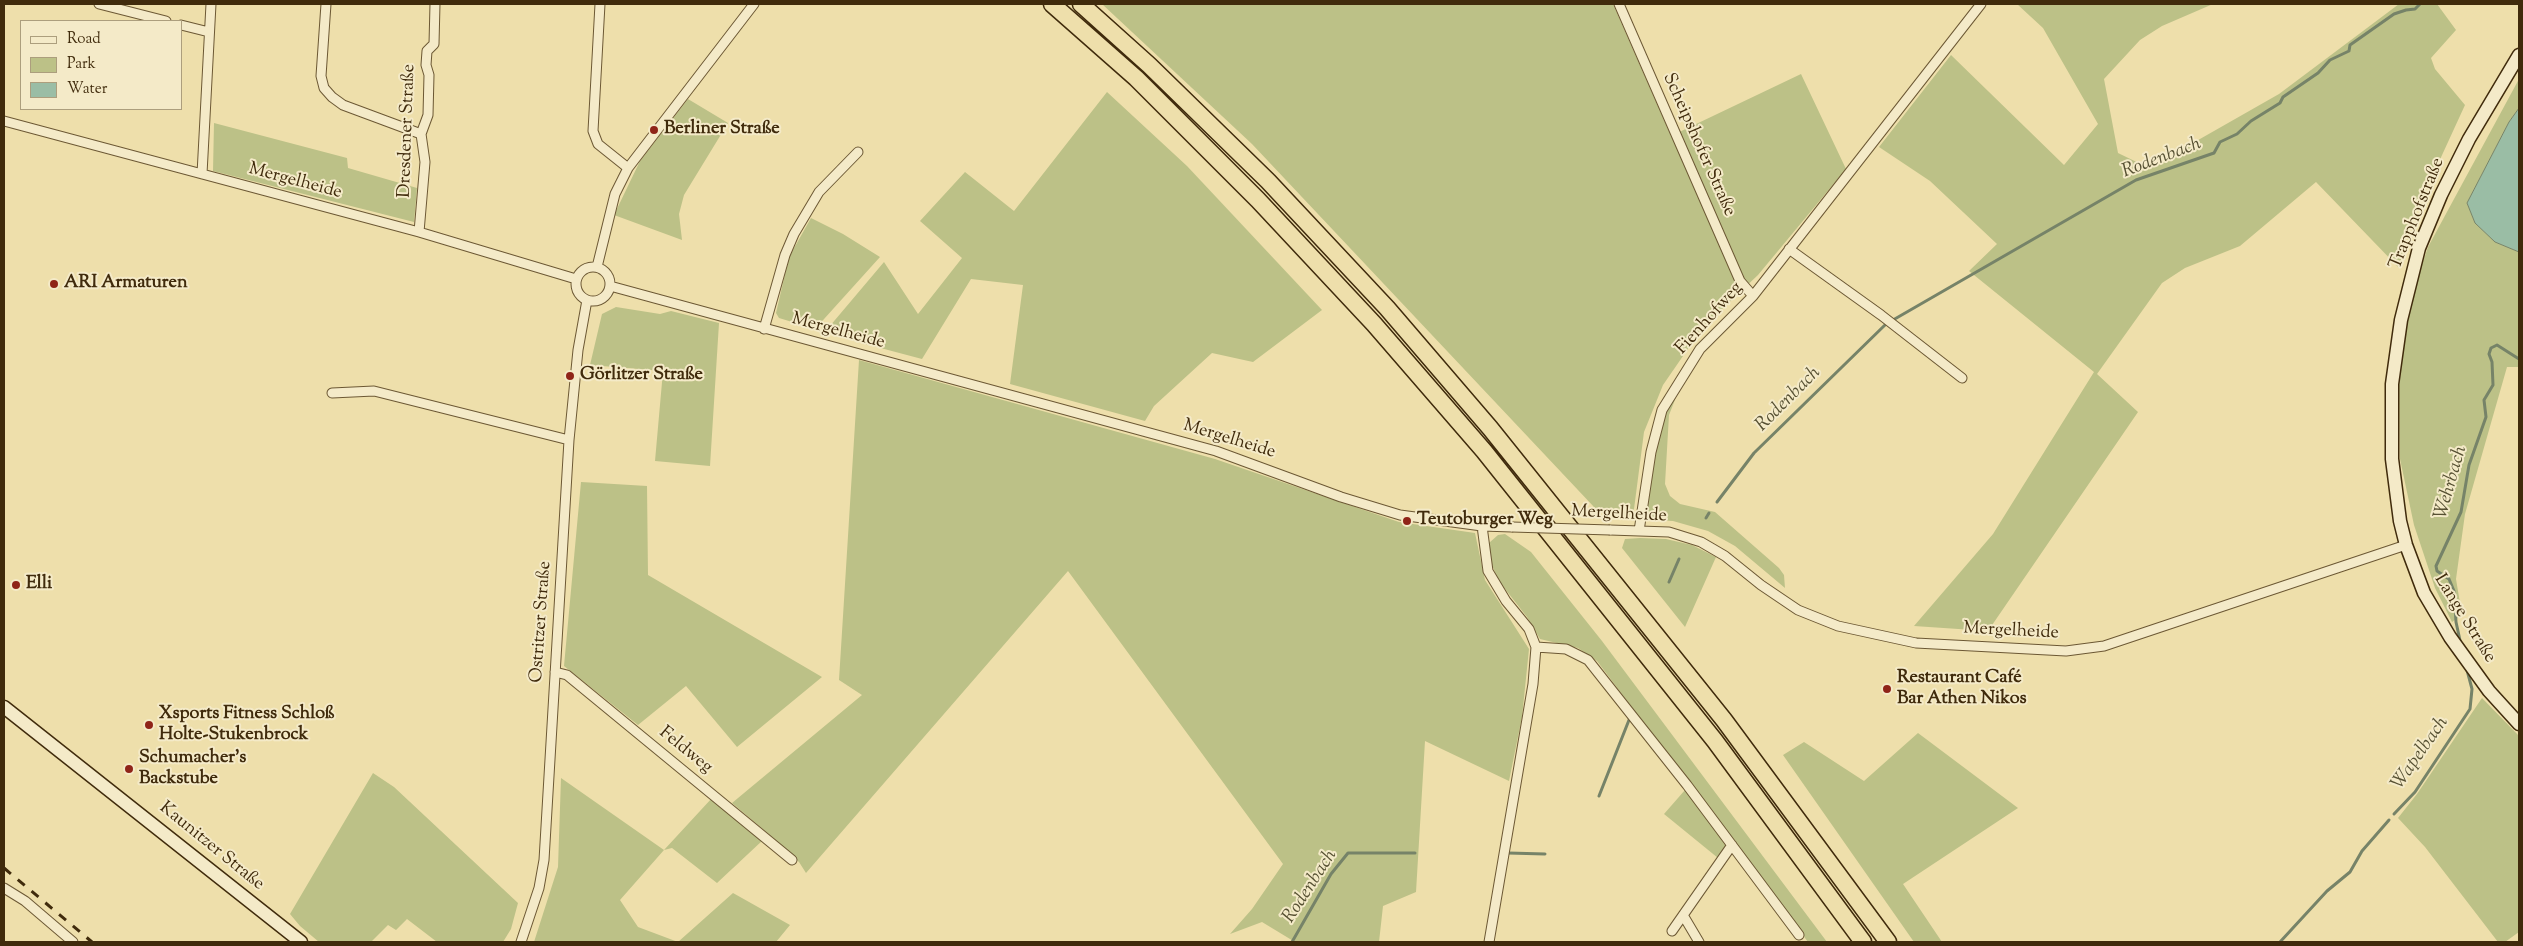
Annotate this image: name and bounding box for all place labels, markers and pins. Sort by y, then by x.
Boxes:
place label: Berliner Straße [664,119,780,141]
marker: Berliner Straße [648,124,660,136]
place label: ARI Armaturen [64,273,188,295]
marker: ARI Armaturen [48,278,60,290]
place label: Görlitzer Straße [580,365,703,387]
marker: Görlitzer Straße [564,370,576,382]
place label: Teutoburger Weg [1417,510,1553,532]
marker: Teutoburger Weg [1401,515,1413,527]
place label: Elli [26,574,52,596]
marker: Elli [10,579,22,591]
place label: Restaurant Café Bar Athen Nikos [1897,668,2027,711]
marker: Restaurant Café Bar Athen Nikos [1881,683,1893,695]
place label: Xsports Fitness Schloß Holte-Stukenbrock [159,704,334,746]
marker: Xsports Fitness Schloß Holte-Stukenbrock [143,719,155,731]
place label: Schumacher's Backstube [139,748,246,791]
marker: Schumacher's Backstube [123,763,135,775]

